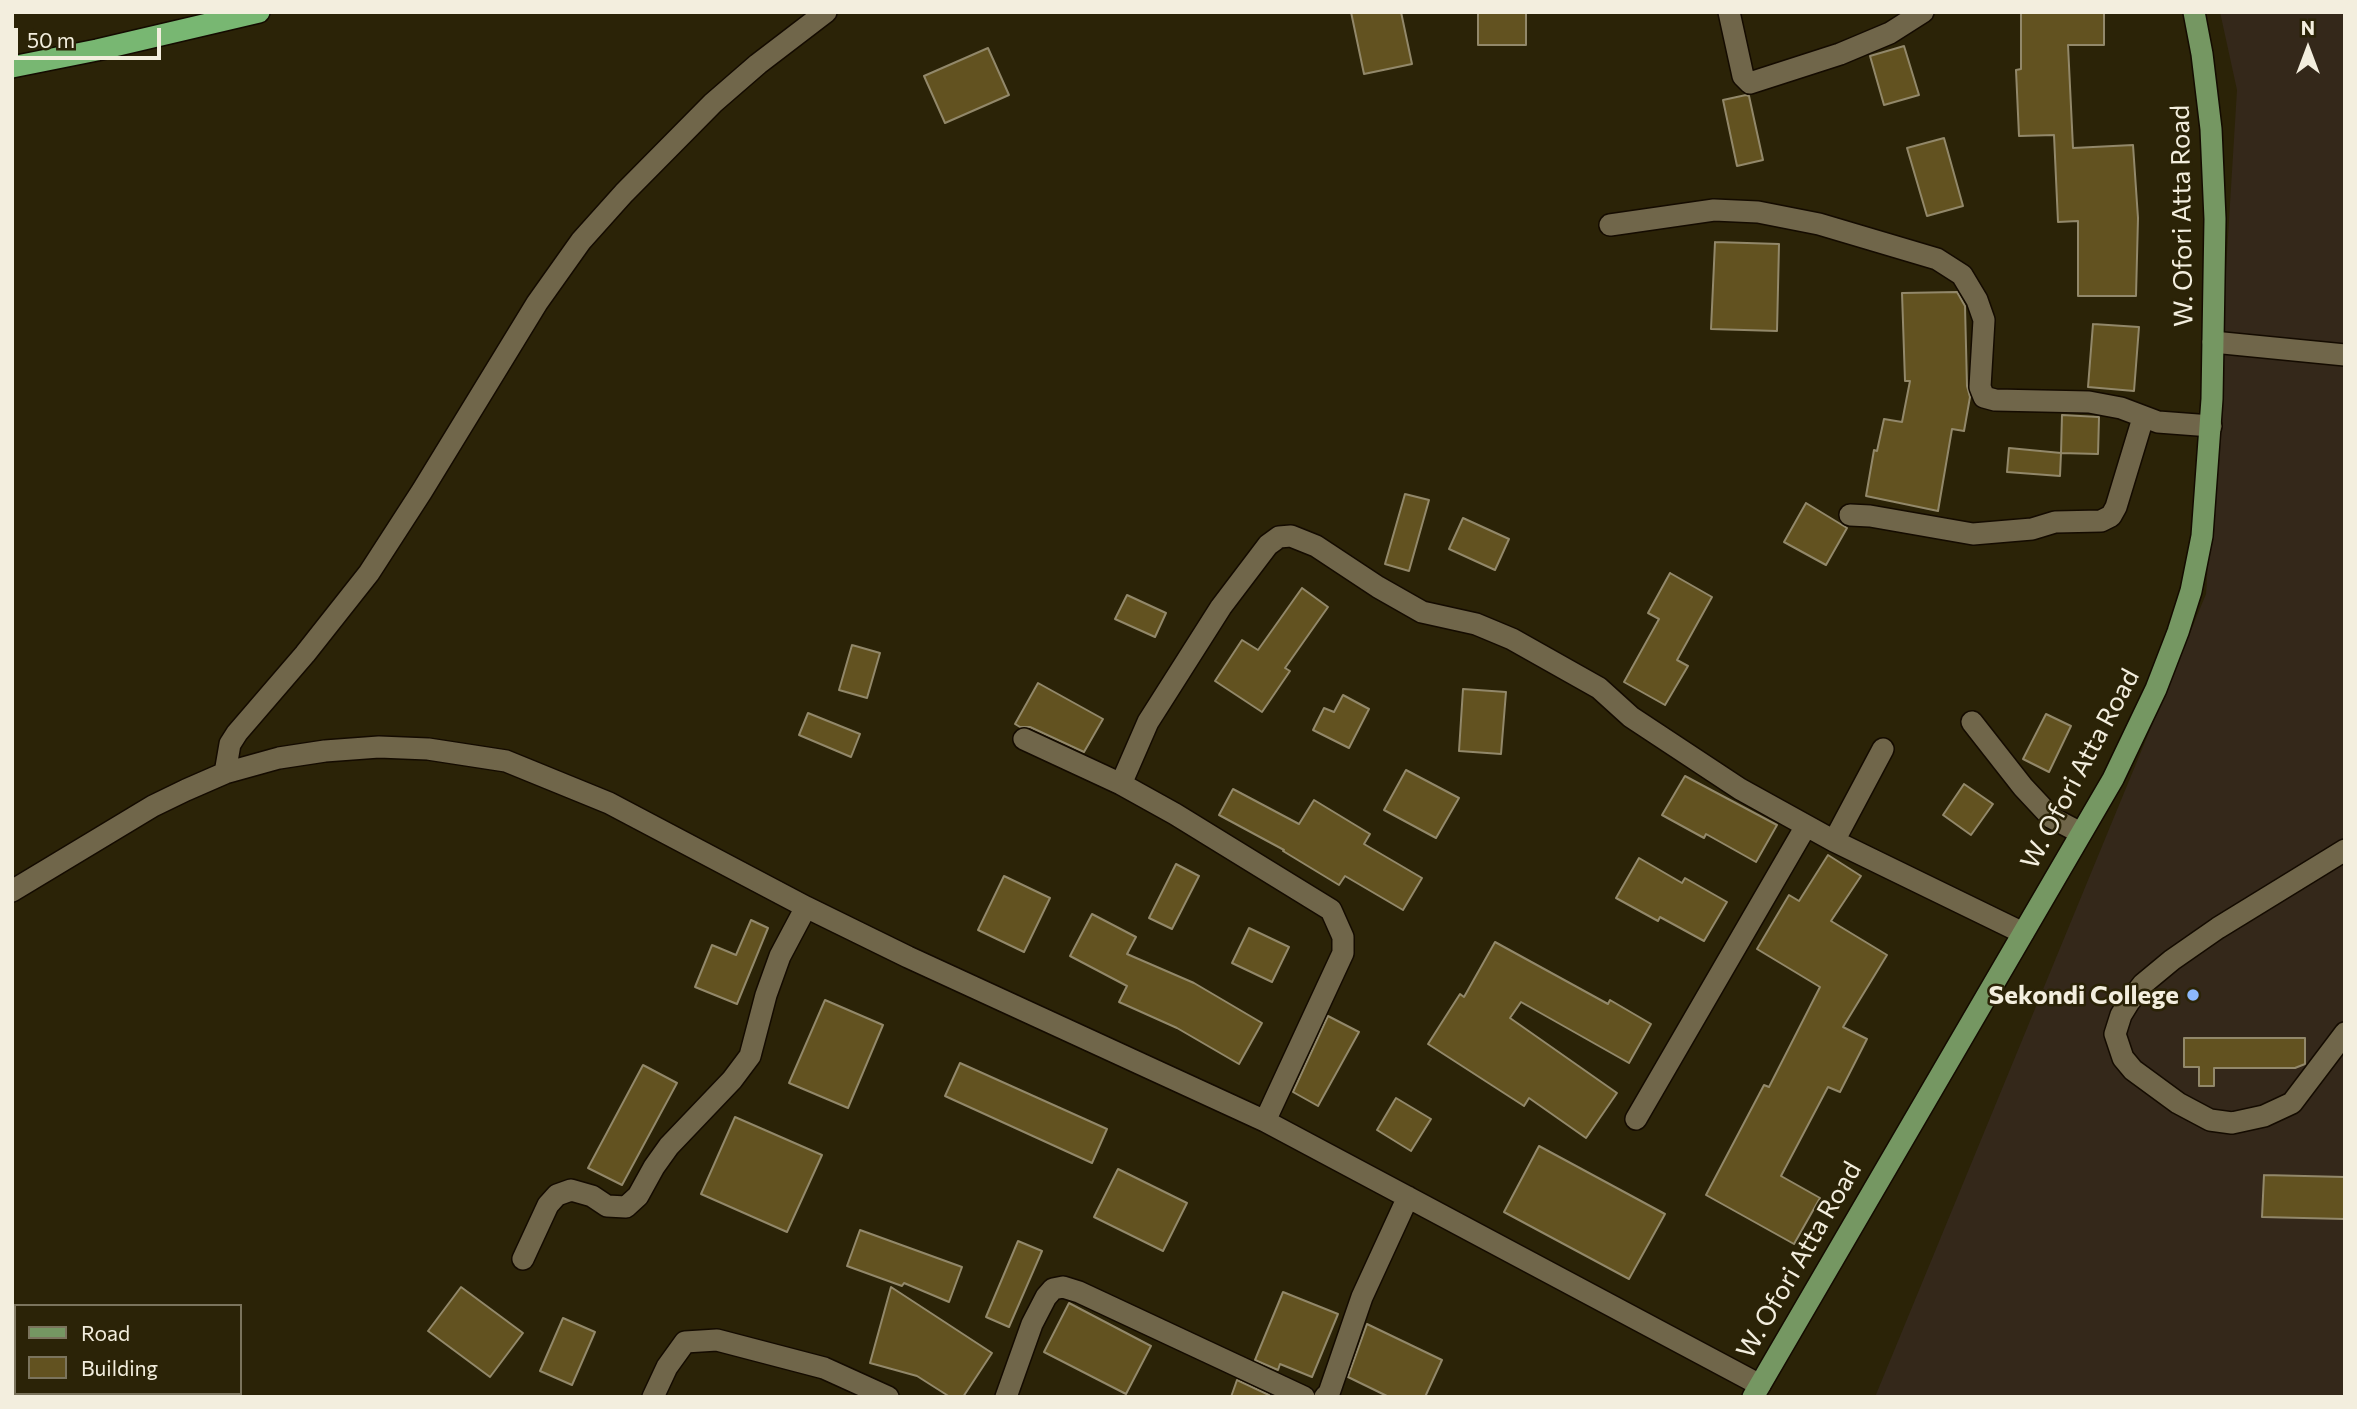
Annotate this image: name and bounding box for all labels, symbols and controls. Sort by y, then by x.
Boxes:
scale bar [18,14,164,58]
north arrow [2273,14,2343,84]
text: N [2301,16,2315,39]
text: 50 m [27,27,75,52]
street label: W. Ofori Atta Road [2164,105,2200,327]
street label: W. Ofori Atta Road [2014,664,2146,874]
place label: Sekondi College [1989,979,2179,1011]
marker: Sekondi College [2185,987,2201,1003]
street label: W. Ofori Atta Road [1730,1156,1868,1364]
legend [14,1304,242,1395]
text: Road [81,1320,130,1345]
text: Building [81,1355,158,1380]

